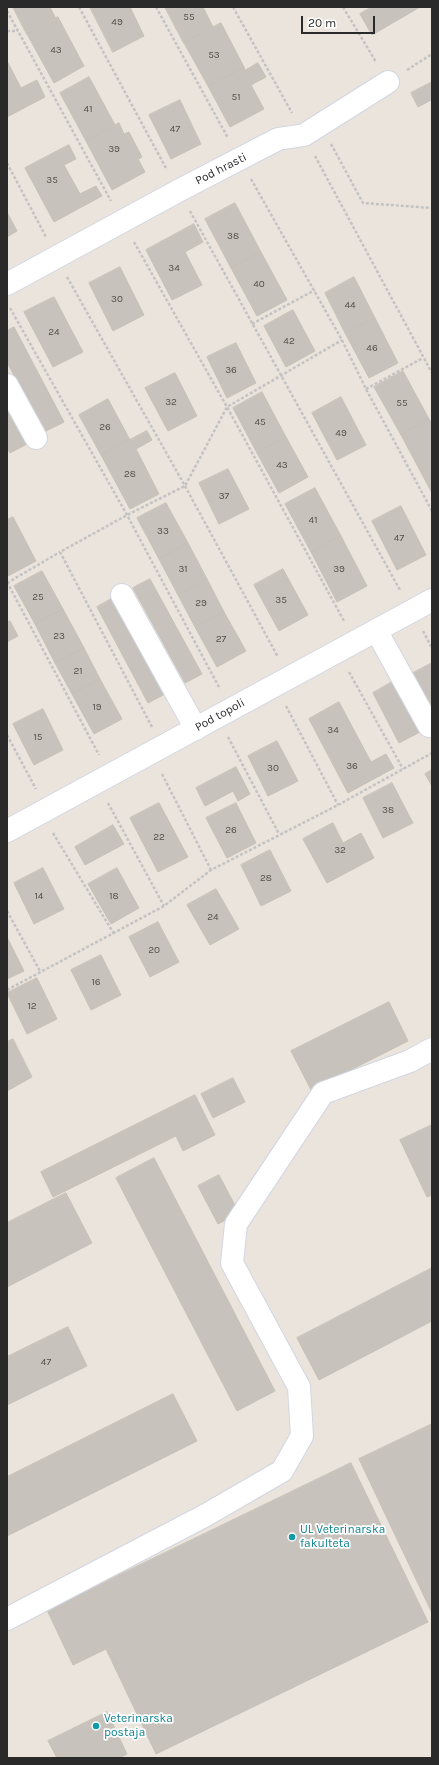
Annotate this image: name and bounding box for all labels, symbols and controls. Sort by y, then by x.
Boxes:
scale bar [303,8,377,34]
house number: 55 [183,11,195,23]
house number: 49 [111,16,123,28]
text: 20 m [308,16,336,30]
house number: 43 [50,44,62,56]
house number: 53 [208,49,220,61]
house number: 51 [232,91,240,103]
house number: 41 [84,103,92,115]
house number: 47 [170,123,180,135]
house number: 39 [108,143,120,155]
street label: Pod hrasti [193,150,249,188]
house number: 35 [46,174,58,186]
house number: 38 [227,230,239,242]
house number: 34 [168,262,180,274]
house number: 40 [253,278,265,290]
house number: 30 [111,293,123,305]
house number: 44 [344,299,356,311]
house number: 24 [48,326,60,338]
house number: 42 [283,335,295,347]
house number: 46 [366,342,378,354]
house number: 36 [225,364,237,376]
house number: 32 [165,396,177,408]
house number: 55 [396,397,408,409]
house number: 45 [254,416,266,428]
house number: 26 [99,421,111,433]
house number: 49 [335,427,347,439]
house number: 43 [276,459,288,471]
house number: 28 [124,468,136,480]
house number: 37 [219,490,229,502]
house number: 41 [309,514,317,526]
house number: 33 [157,525,169,537]
house number: 47 [394,532,404,544]
house number: 31 [178,563,188,575]
house number: 39 [333,563,345,575]
house number: 25 [32,591,44,603]
house number: 35 [275,594,287,606]
house number: 29 [195,597,207,609]
house number: 23 [53,630,65,642]
house number: 27 [216,633,226,645]
house number: 21 [73,665,83,677]
street label: Pod topoli [193,695,247,735]
house number: 19 [92,701,102,713]
house number: 34 [327,724,339,736]
house number: 15 [34,731,42,743]
house number: 36 [346,760,358,772]
house number: 30 [267,762,279,774]
house number: 38 [382,804,394,816]
house number: 26 [225,824,237,836]
house number: 22 [153,831,165,843]
house number: 32 [334,844,346,856]
house number: 28 [260,872,272,884]
house number: 14 [35,890,43,902]
house number: 18 [109,890,119,902]
house number: 24 [207,911,219,923]
house number: 20 [148,944,160,956]
house number: 16 [91,976,101,988]
house number: 12 [27,1000,37,1012]
house number: 47 [41,1356,51,1368]
place label: UL Veterinarska fakulteta [300,1523,385,1551]
marker: UL Veterinarska fakulteta [287,1532,297,1542]
place label: Veterinarska postaja [104,1712,173,1740]
marker: Veterinarska postaja [91,1721,101,1731]

